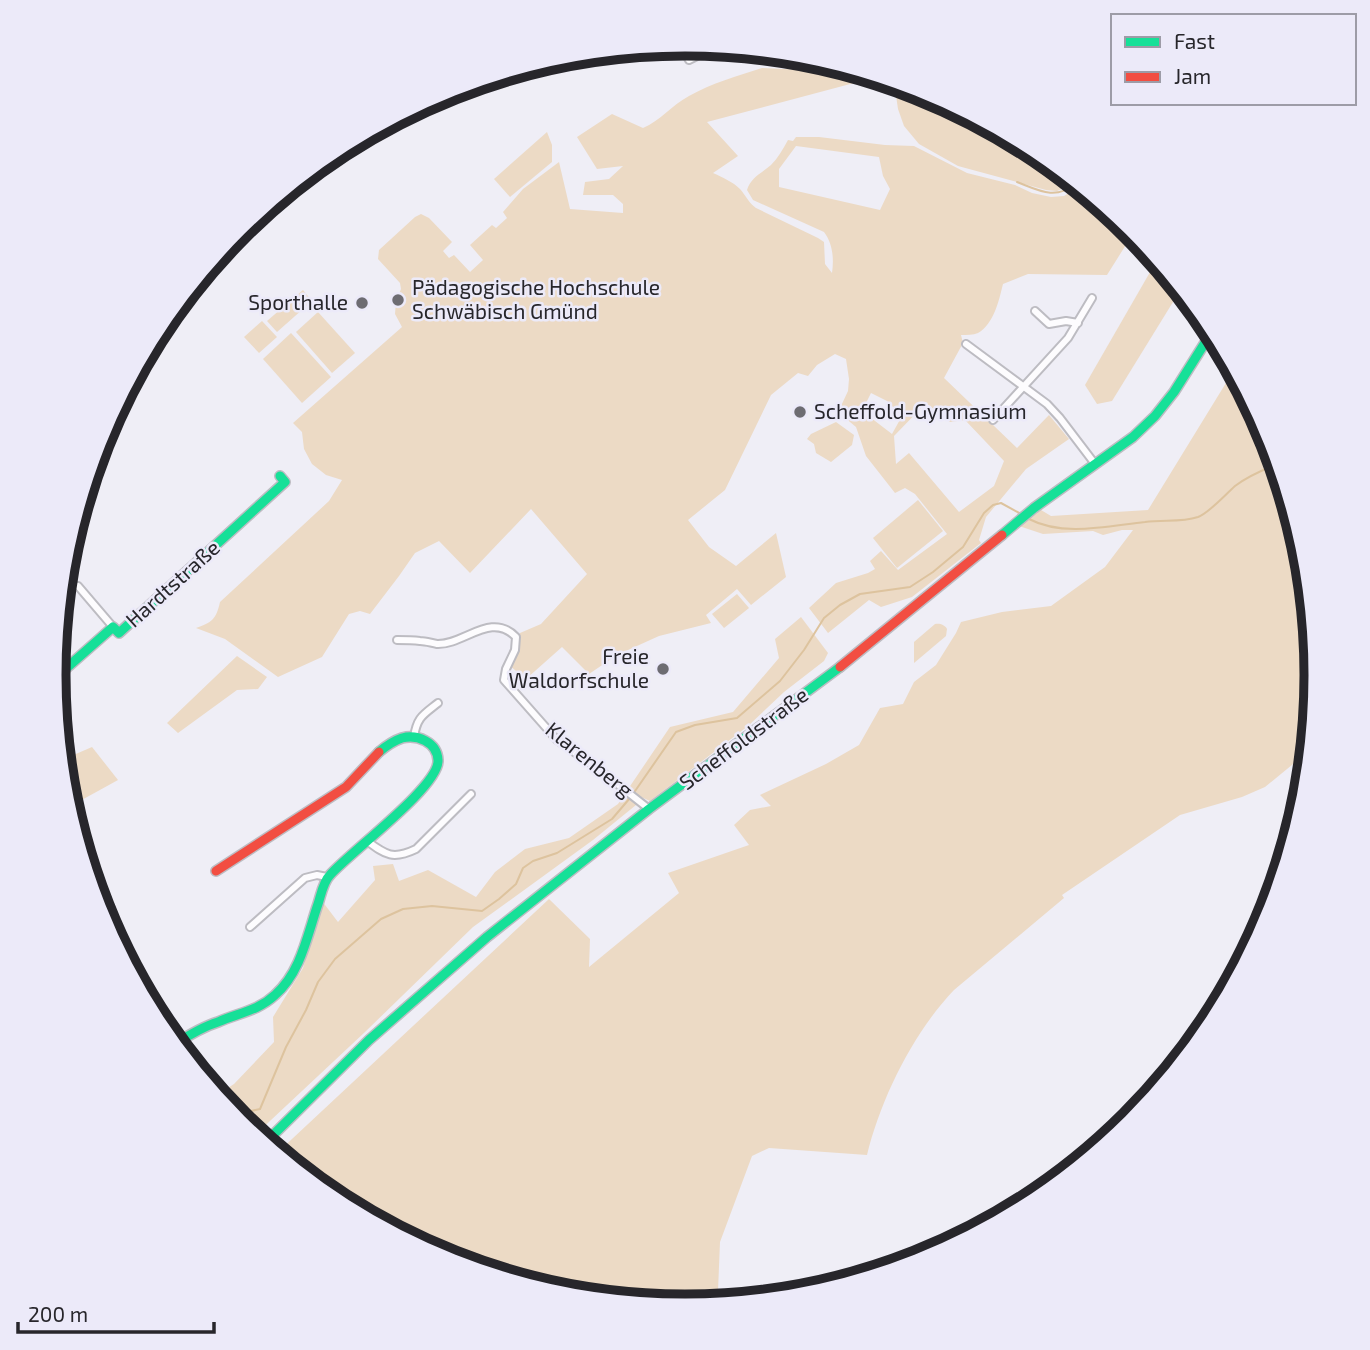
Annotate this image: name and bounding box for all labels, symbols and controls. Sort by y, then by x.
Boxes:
legend [1111,14,1356,105]
text: Fast [1174,28,1215,53]
text: Jam [1174,63,1211,88]
place label: Pädagogische Hochschule Schwäbisch Gmünd [412,274,660,323]
place label: Sporthalle [248,289,348,314]
marker: Pädagogische Hochschule Schwäbisch Gmünd [390,292,406,308]
marker: Sporthalle [354,295,370,311]
place label: Scheffold-Gymnasium [814,398,1027,423]
marker: Scheffold-Gymnasium [792,404,808,420]
street label: Hardtstraße [120,534,224,632]
place label: Freie Waldorfschule [509,643,649,692]
marker: Freie Waldorfschule [655,661,671,677]
street label: Scheffoldstraße [674,681,812,794]
street label: Klarenberg [541,716,639,802]
scale bar [18,1290,214,1334]
text: 200 m [28,1301,88,1326]

